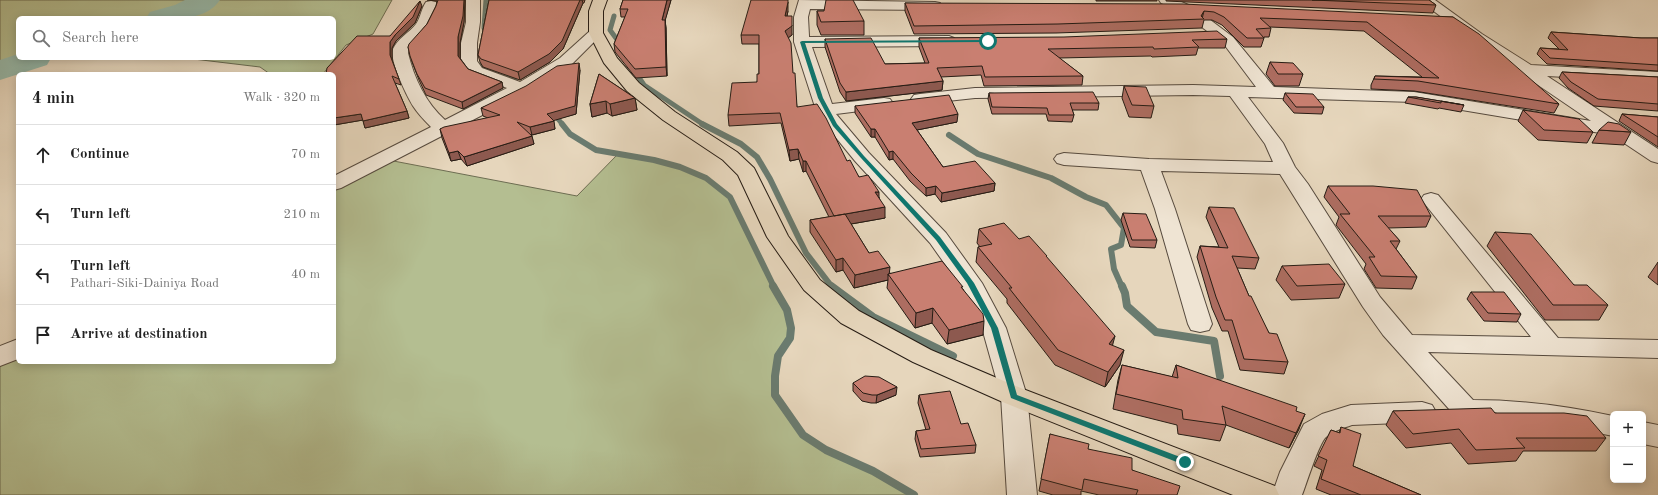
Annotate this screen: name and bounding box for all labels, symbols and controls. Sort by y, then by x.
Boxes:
search box [16,16,336,60]
icon: search [30,27,52,49]
text: Search here [62,31,139,46]
route start [979,32,997,50]
text: 4 min [32,90,75,107]
text: Walk · 320 m [243,91,320,104]
icon: ahead [32,144,54,166]
text: Continue [70,147,129,162]
text: 70 m [291,148,320,161]
icon: left [32,204,54,226]
text: Turn left [70,207,130,222]
text: 210 m [283,208,320,221]
text: Turn left [70,259,130,274]
icon: left [32,264,54,286]
text: 40 m [291,268,320,281]
text: Pathari-Siki-Dainiya Road [70,277,219,290]
icon: arrive [32,324,54,346]
text: Arrive at destination [70,327,208,342]
map controls [1610,411,1646,483]
button: + [1610,411,1646,447]
button: − [1610,447,1646,483]
route end [1176,453,1194,471]

